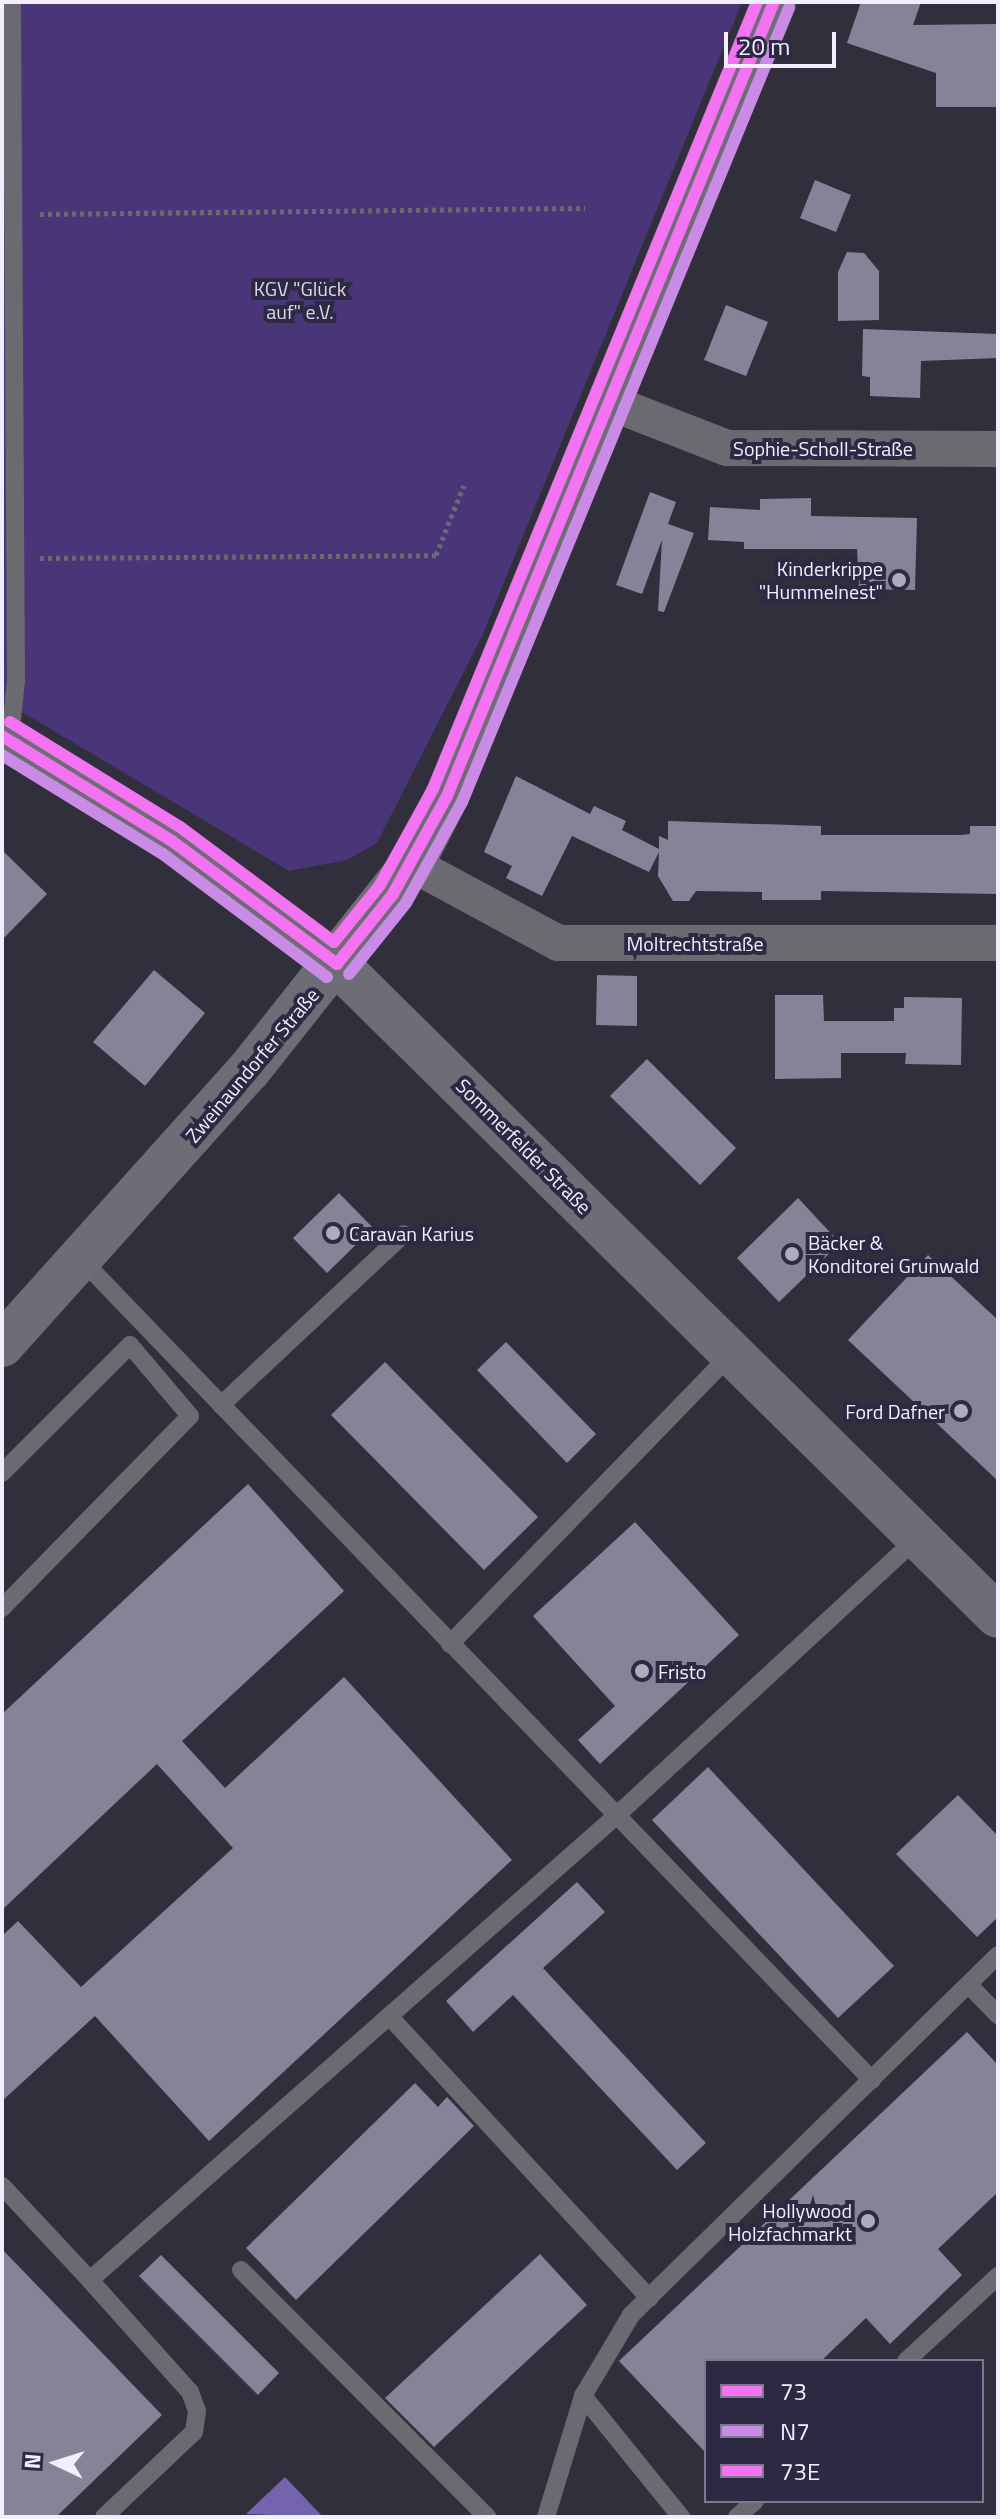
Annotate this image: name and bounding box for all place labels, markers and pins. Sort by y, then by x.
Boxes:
place label: Kinderkrippe "Hummelnest" [759,556,883,603]
marker: Kinderkrippe "Hummelnest" [890,571,908,589]
place label: Caravan Karius [349,1221,474,1245]
marker: Caravan Karius [324,1224,342,1242]
place label: Bäcker & Konditorei Grunwald [808,1230,979,1277]
marker: Bäcker & Konditorei Grunwald [783,1245,801,1263]
place label: Ford Dafner [845,1399,945,1423]
marker: Ford Dafner [952,1402,970,1420]
place label: Fristo [658,1659,706,1683]
marker: Fristo [633,1662,651,1680]
place label: Hollywood Holzfachmarkt [728,2198,852,2245]
marker: Hollywood Holzfachmarkt [859,2212,877,2230]

